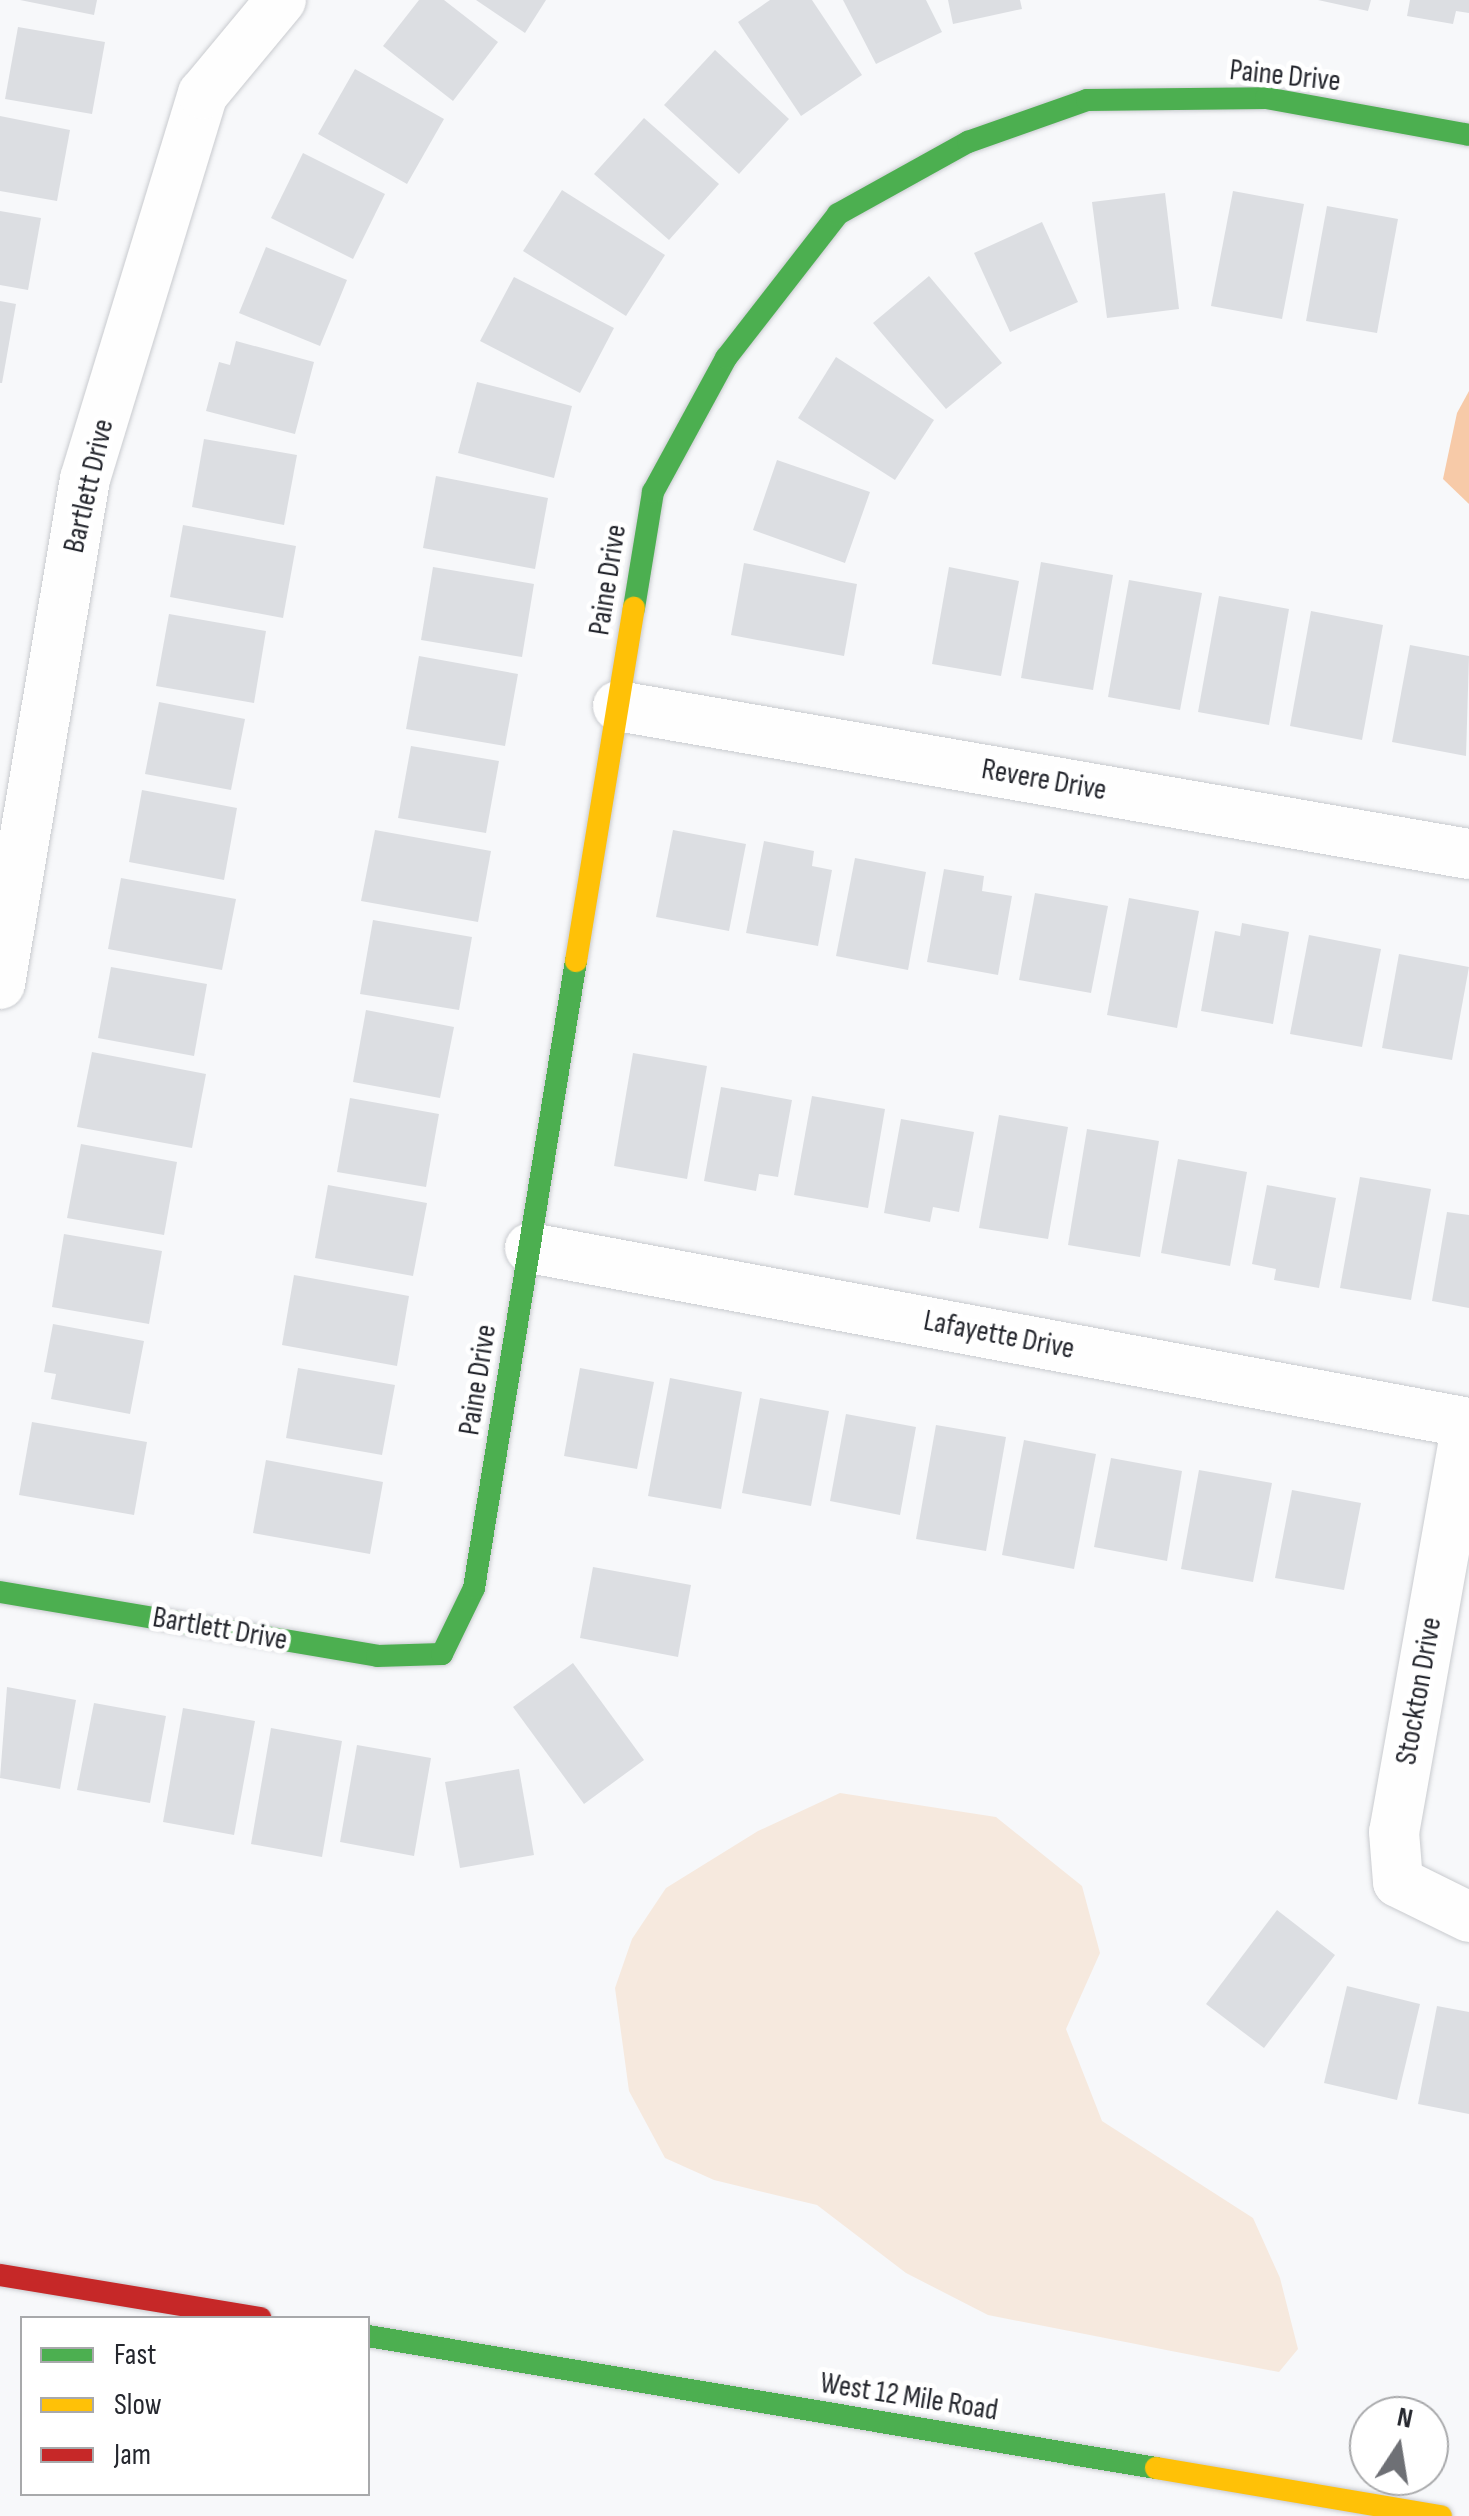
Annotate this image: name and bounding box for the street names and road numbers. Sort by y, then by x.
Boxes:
street label: Paine Drive [1228,52,1342,100]
street label: Bartlett Drive [56,416,122,556]
street label: Paine Drive [582,522,634,638]
street label: Revere Drive [979,751,1109,809]
street label: Lafayette Drive [921,1303,1077,1367]
street label: Paine Drive [452,1322,504,1438]
street label: Bartlett Drive [150,1599,290,1659]
street label: Stockton Drive [1388,1614,1450,1768]
street label: West 12 Mile Road [818,2365,1000,2429]

